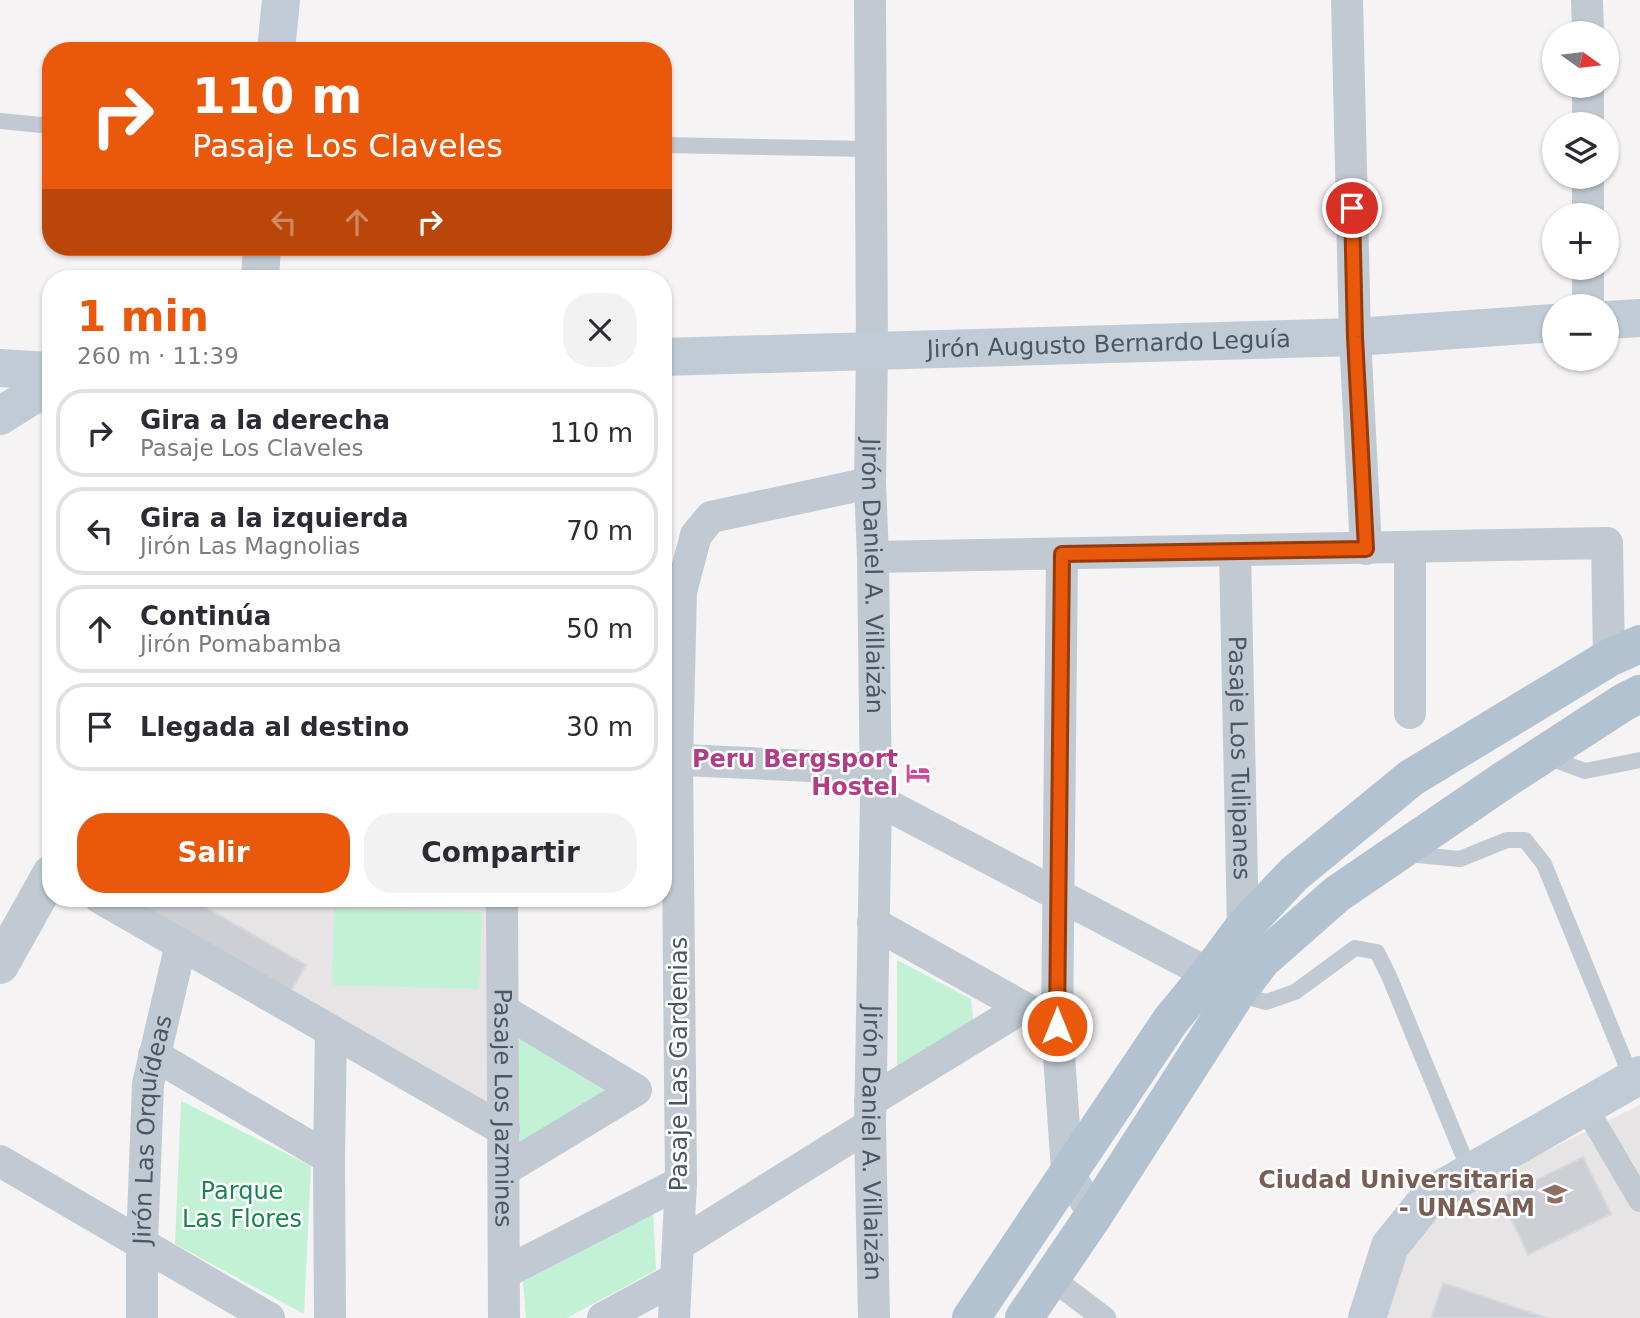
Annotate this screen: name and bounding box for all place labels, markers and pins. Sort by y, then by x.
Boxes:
pin [1322,178,1382,238]
place label: Peru Bergsport Hostel [692,745,898,801]
hotel icon: Peru Bergsport Hostel [904,759,932,787]
place label: Ciudad Universitaria - UNASAM [1258,1166,1535,1222]
school or university icon: Ciudad Universitaria - UNASAM [1541,1180,1569,1208]

